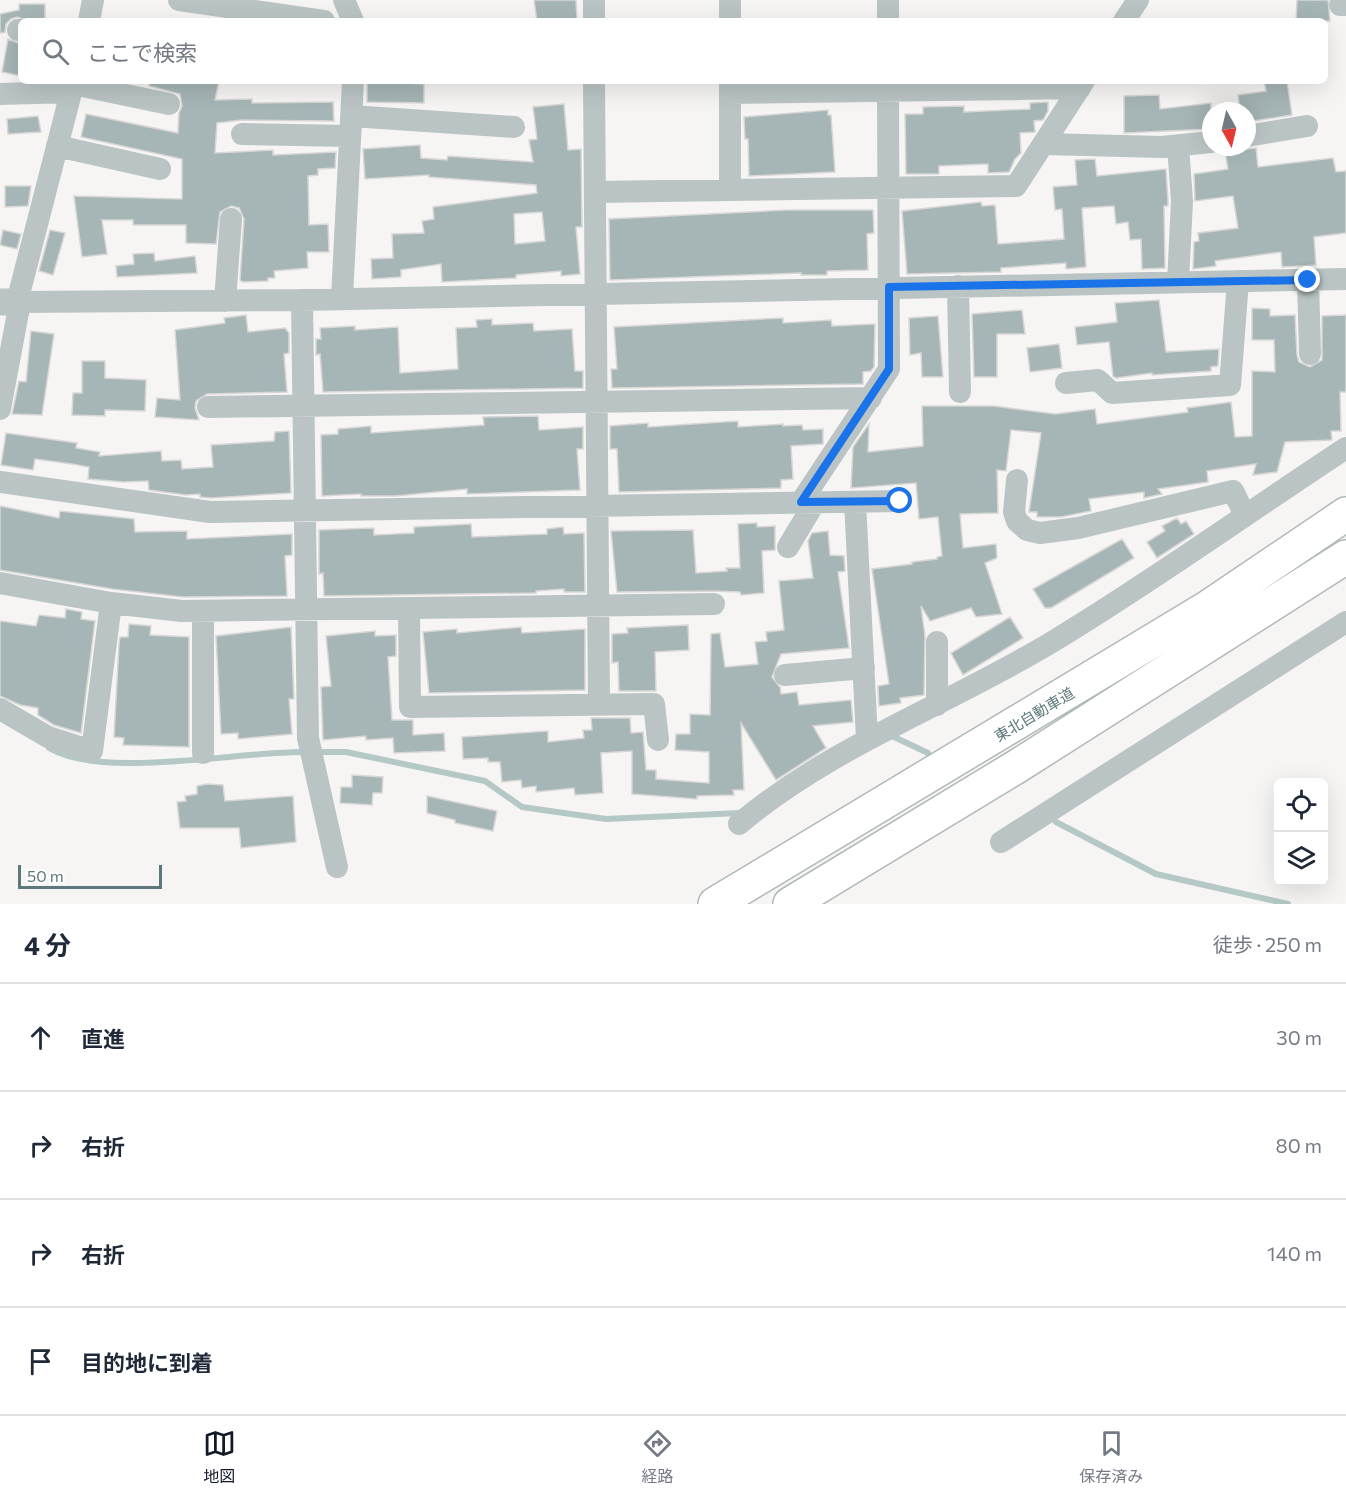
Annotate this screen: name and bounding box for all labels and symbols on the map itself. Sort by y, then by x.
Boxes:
north arrow [1202,102,1256,156]
route end [1294,266,1320,292]
route start [886,487,912,513]
street label: 東北自動車道 [991,683,1077,745]
scale bar [18,862,162,890]

